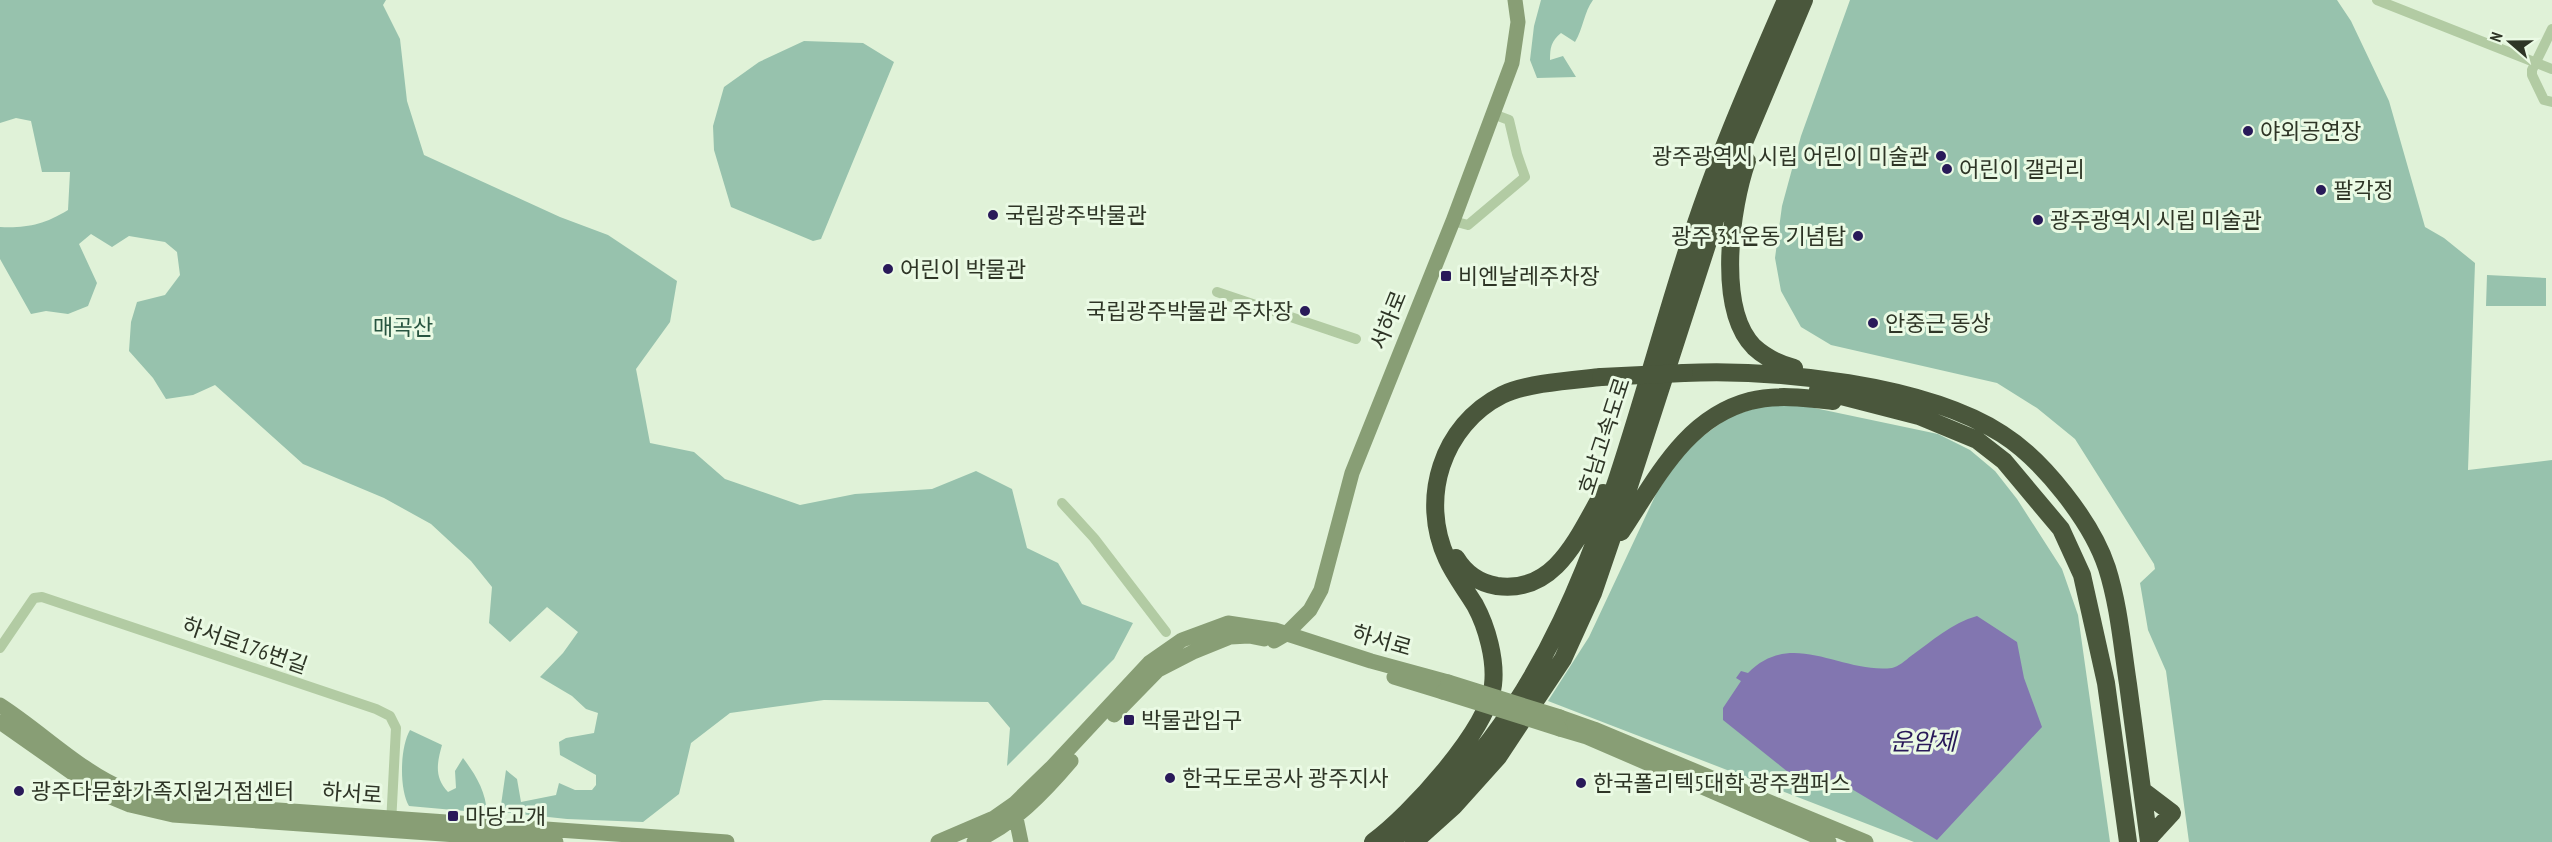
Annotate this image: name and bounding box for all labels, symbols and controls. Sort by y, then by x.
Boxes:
north arrow [2480,12,2540,72]
text: N [2485,29,2507,44]
place label: 야외공연장 [2260,117,2361,145]
marker: 야외공연장 [2241,124,2255,138]
place label: 광주광역시 시립 어린이 미술관 [1652,142,1929,170]
marker: 광주광역시 시립 어린이 미술관 [1934,149,1948,163]
place label: 어린이 갤러리 [1959,155,2085,183]
marker: 어린이 갤러리 [1940,162,1954,176]
place label: 팔각정 [2333,176,2394,204]
marker: 팔각정 [2314,183,2328,197]
place label: 국립광주박물관 [1005,201,1147,229]
place label: 광주광역시 시립 미술관 [2050,206,2262,234]
marker: 국립광주박물관 [986,208,1000,222]
marker: 광주광역시 시립 미술관 [2031,213,2045,227]
place label: 광주 3.1운동 기념탑 [1671,222,1846,250]
marker: 광주 3.1운동 기념탑 [1851,229,1865,243]
place label: 어린이 박물관 [900,255,1026,283]
marker: 어린이 박물관 [881,262,895,276]
place label: 비엔날레주차장 [1458,262,1600,290]
marker: 비엔날레주차장 [1439,269,1453,283]
street label: 서하로 [1364,287,1412,353]
place label: 국립광주박물관 주차장 [1086,297,1293,325]
marker: 국립광주박물관 주차장 [1298,304,1312,318]
place label: 안중근 동상 [1885,309,1991,337]
park label: 매곡산 [373,313,433,341]
marker: 안중근 동상 [1866,316,1880,330]
street label: 호남고속도로 [1572,374,1636,498]
street label: 하서로176번길 [179,610,311,680]
street label: 하서로 [1349,618,1415,662]
place label: 박물관입구 [1141,706,1242,734]
marker: 박물관입구 [1122,713,1136,727]
water label: 운암제 [1890,726,1959,757]
place label: 한국도로공사 광주지사 [1182,764,1389,792]
place label: 한국폴리텍5대학 광주캠퍼스 [1593,769,1850,797]
marker: 한국도로공사 광주지사 [1163,771,1177,785]
marker: 한국폴리텍5대학 광주캠퍼스 [1574,776,1588,790]
place label: 광주다문화가족지원거점센터 [31,777,294,805]
street label: 하서로 [321,777,383,809]
marker: 광주다문화가족지원거점센터 [12,784,26,798]
place label: 마당고개 [465,802,546,830]
marker: 마당고개 [446,809,460,823]

